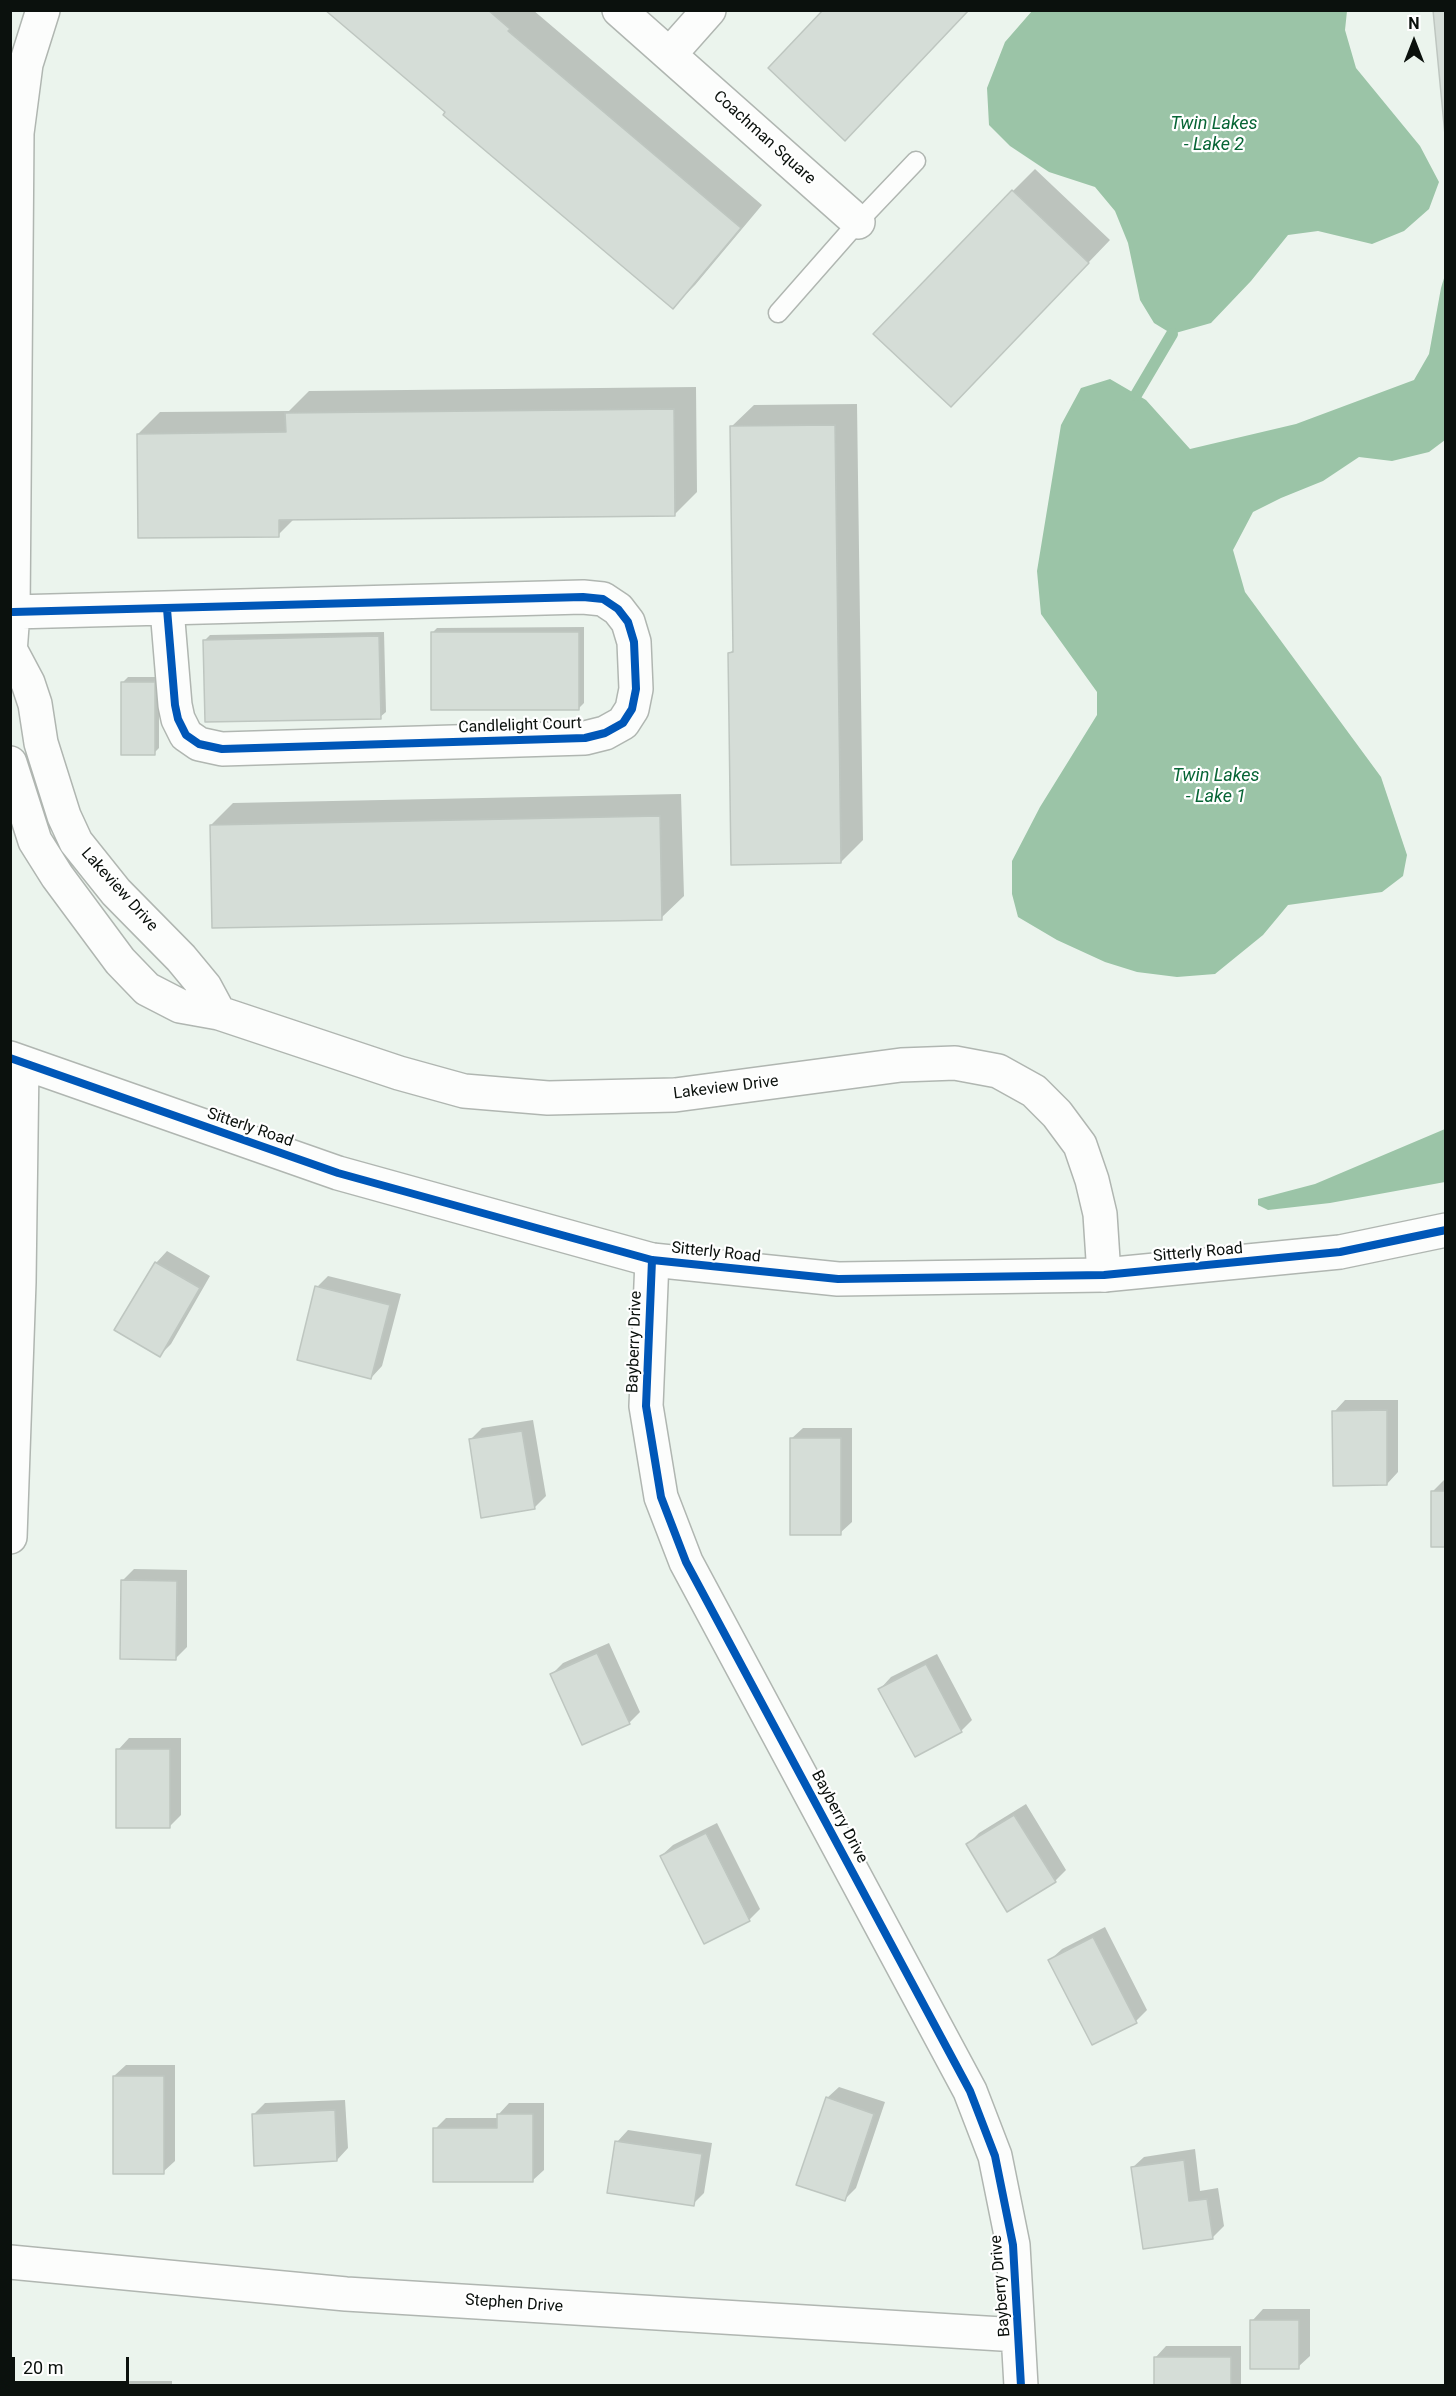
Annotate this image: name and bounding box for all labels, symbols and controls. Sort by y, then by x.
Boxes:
north arrow [1384,12,1444,72]
text: N [1408,14,1420,33]
street label: Coachman Square [709,87,819,189]
water label: Twin Lakes - Lake 2 [1170,113,1258,156]
street label: Candlelight Court [458,714,582,738]
water label: Twin Lakes - Lake 1 [1172,765,1260,808]
street label: Lakeview Drive [76,844,162,936]
street label: Lakeview Drive [672,1072,780,1104]
street label: Sitterly Road [204,1104,296,1152]
street label: Sitterly Road [670,1239,762,1267]
street label: Sitterly Road [1152,1240,1244,1266]
street label: Bayberry Drive [624,1291,646,1393]
street label: Bayberry Drive [807,1767,871,1867]
street label: Bayberry Drive [987,2234,1015,2338]
street label: Stephen Drive [464,2291,564,2317]
scale bar [15,2345,132,2383]
text: 20 m [23,2357,63,2378]

